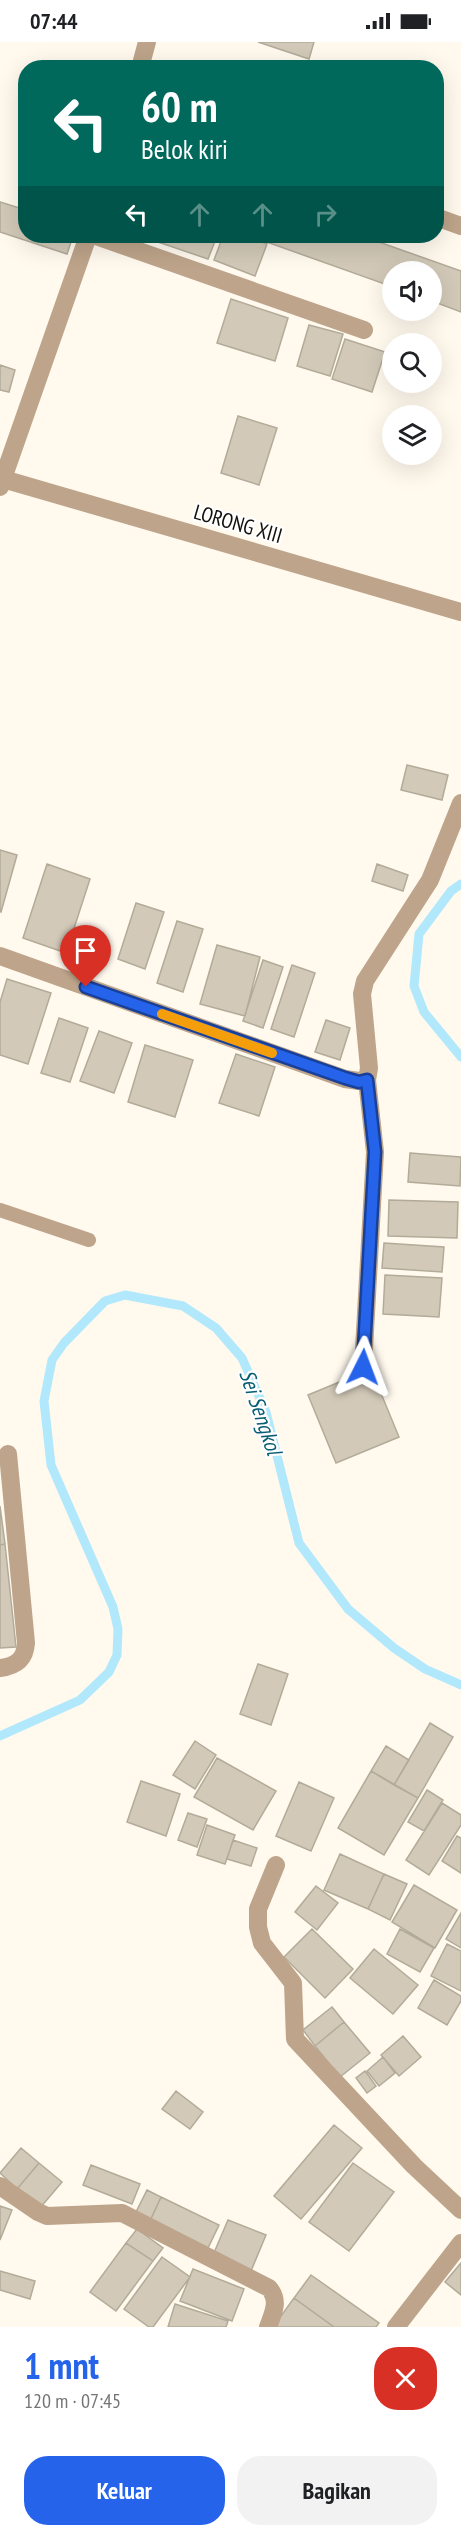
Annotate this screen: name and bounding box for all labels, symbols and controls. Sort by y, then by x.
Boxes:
text: 07:44 [30,7,78,35]
text: 60 m [141,79,218,134]
icon: left [42,84,120,162]
text: Belok kiri [141,132,228,166]
icon: left [120,198,153,231]
icon: ahead [183,198,216,231]
icon: ahead [246,198,279,231]
icon: right [309,198,342,231]
map controls [382,261,442,465]
button: sound [382,261,442,321]
button: search [382,333,442,393]
button: layers [382,405,442,465]
street label: LORONG XIII [191,498,286,549]
pin [60,925,111,987]
icon: arrive [69,934,102,967]
position arrow [331,1335,395,1399]
water label: Sei Sengkol [233,1366,289,1460]
text: 1 mnt [24,2342,99,2389]
button: close [374,2347,437,2410]
text: 120 m · 07:45 [24,2388,121,2414]
button: Keluar [24,2456,225,2525]
button: Bagikan [237,2456,437,2525]

